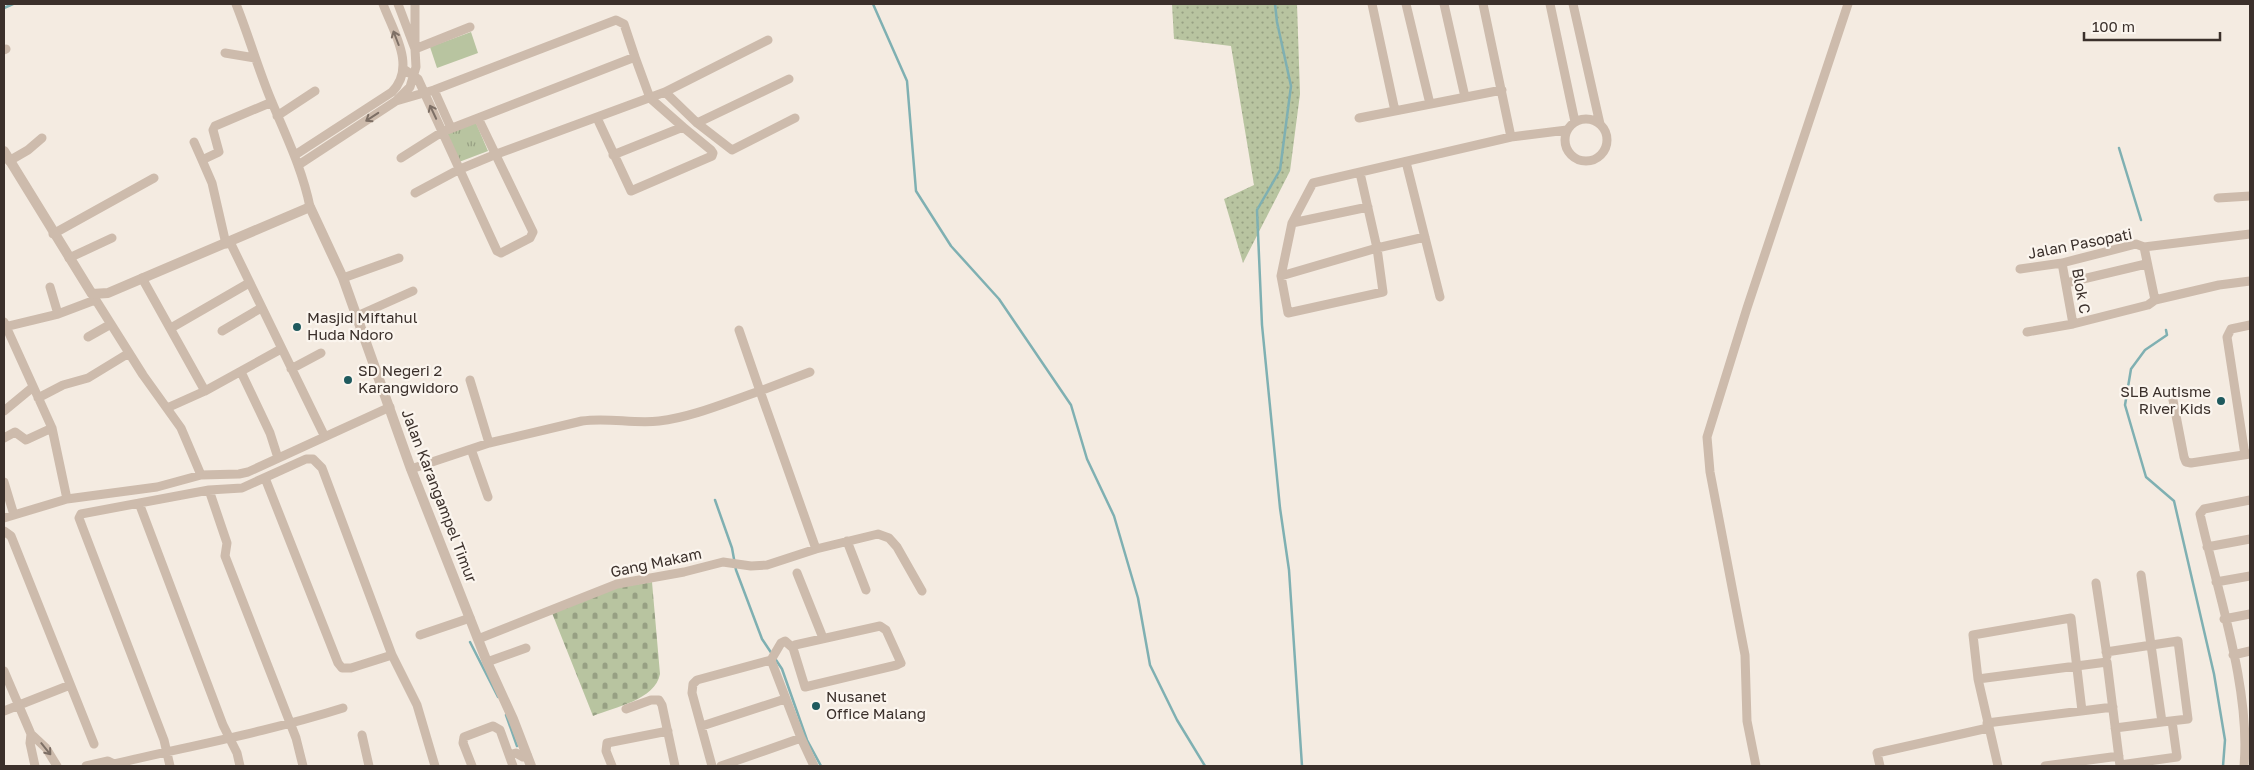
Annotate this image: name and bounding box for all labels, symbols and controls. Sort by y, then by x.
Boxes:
scale bar [2084,10,2220,42]
text: 100 m [2092,17,2135,35]
one-way arrow [391,31,400,46]
one-way arrow [428,105,438,120]
one-way arrow [365,112,379,122]
street label: Jalan Pasopati [2026,224,2133,262]
street label: Blok C [2069,267,2095,315]
place label: Masjid Miftahul Huda Ndoro [307,308,418,343]
marker: Masjid Miftahul Huda Ndoro [291,321,303,333]
place label: SD Negeri 2 Karangwidoro [358,361,458,396]
marker: SD Negeri 2 Karangwidoro [342,374,354,386]
place label: SLB Autisme River Kids [2120,382,2211,417]
marker: SLB Autisme River Kids [2215,395,2227,407]
street label: Jalan Karangampel Timur [399,406,481,585]
street label: Gang Makam [609,544,703,580]
place label: Nusanet Office Malang [826,687,926,722]
marker: Nusanet Office Malang [810,700,822,712]
one-way arrow [40,742,51,755]

